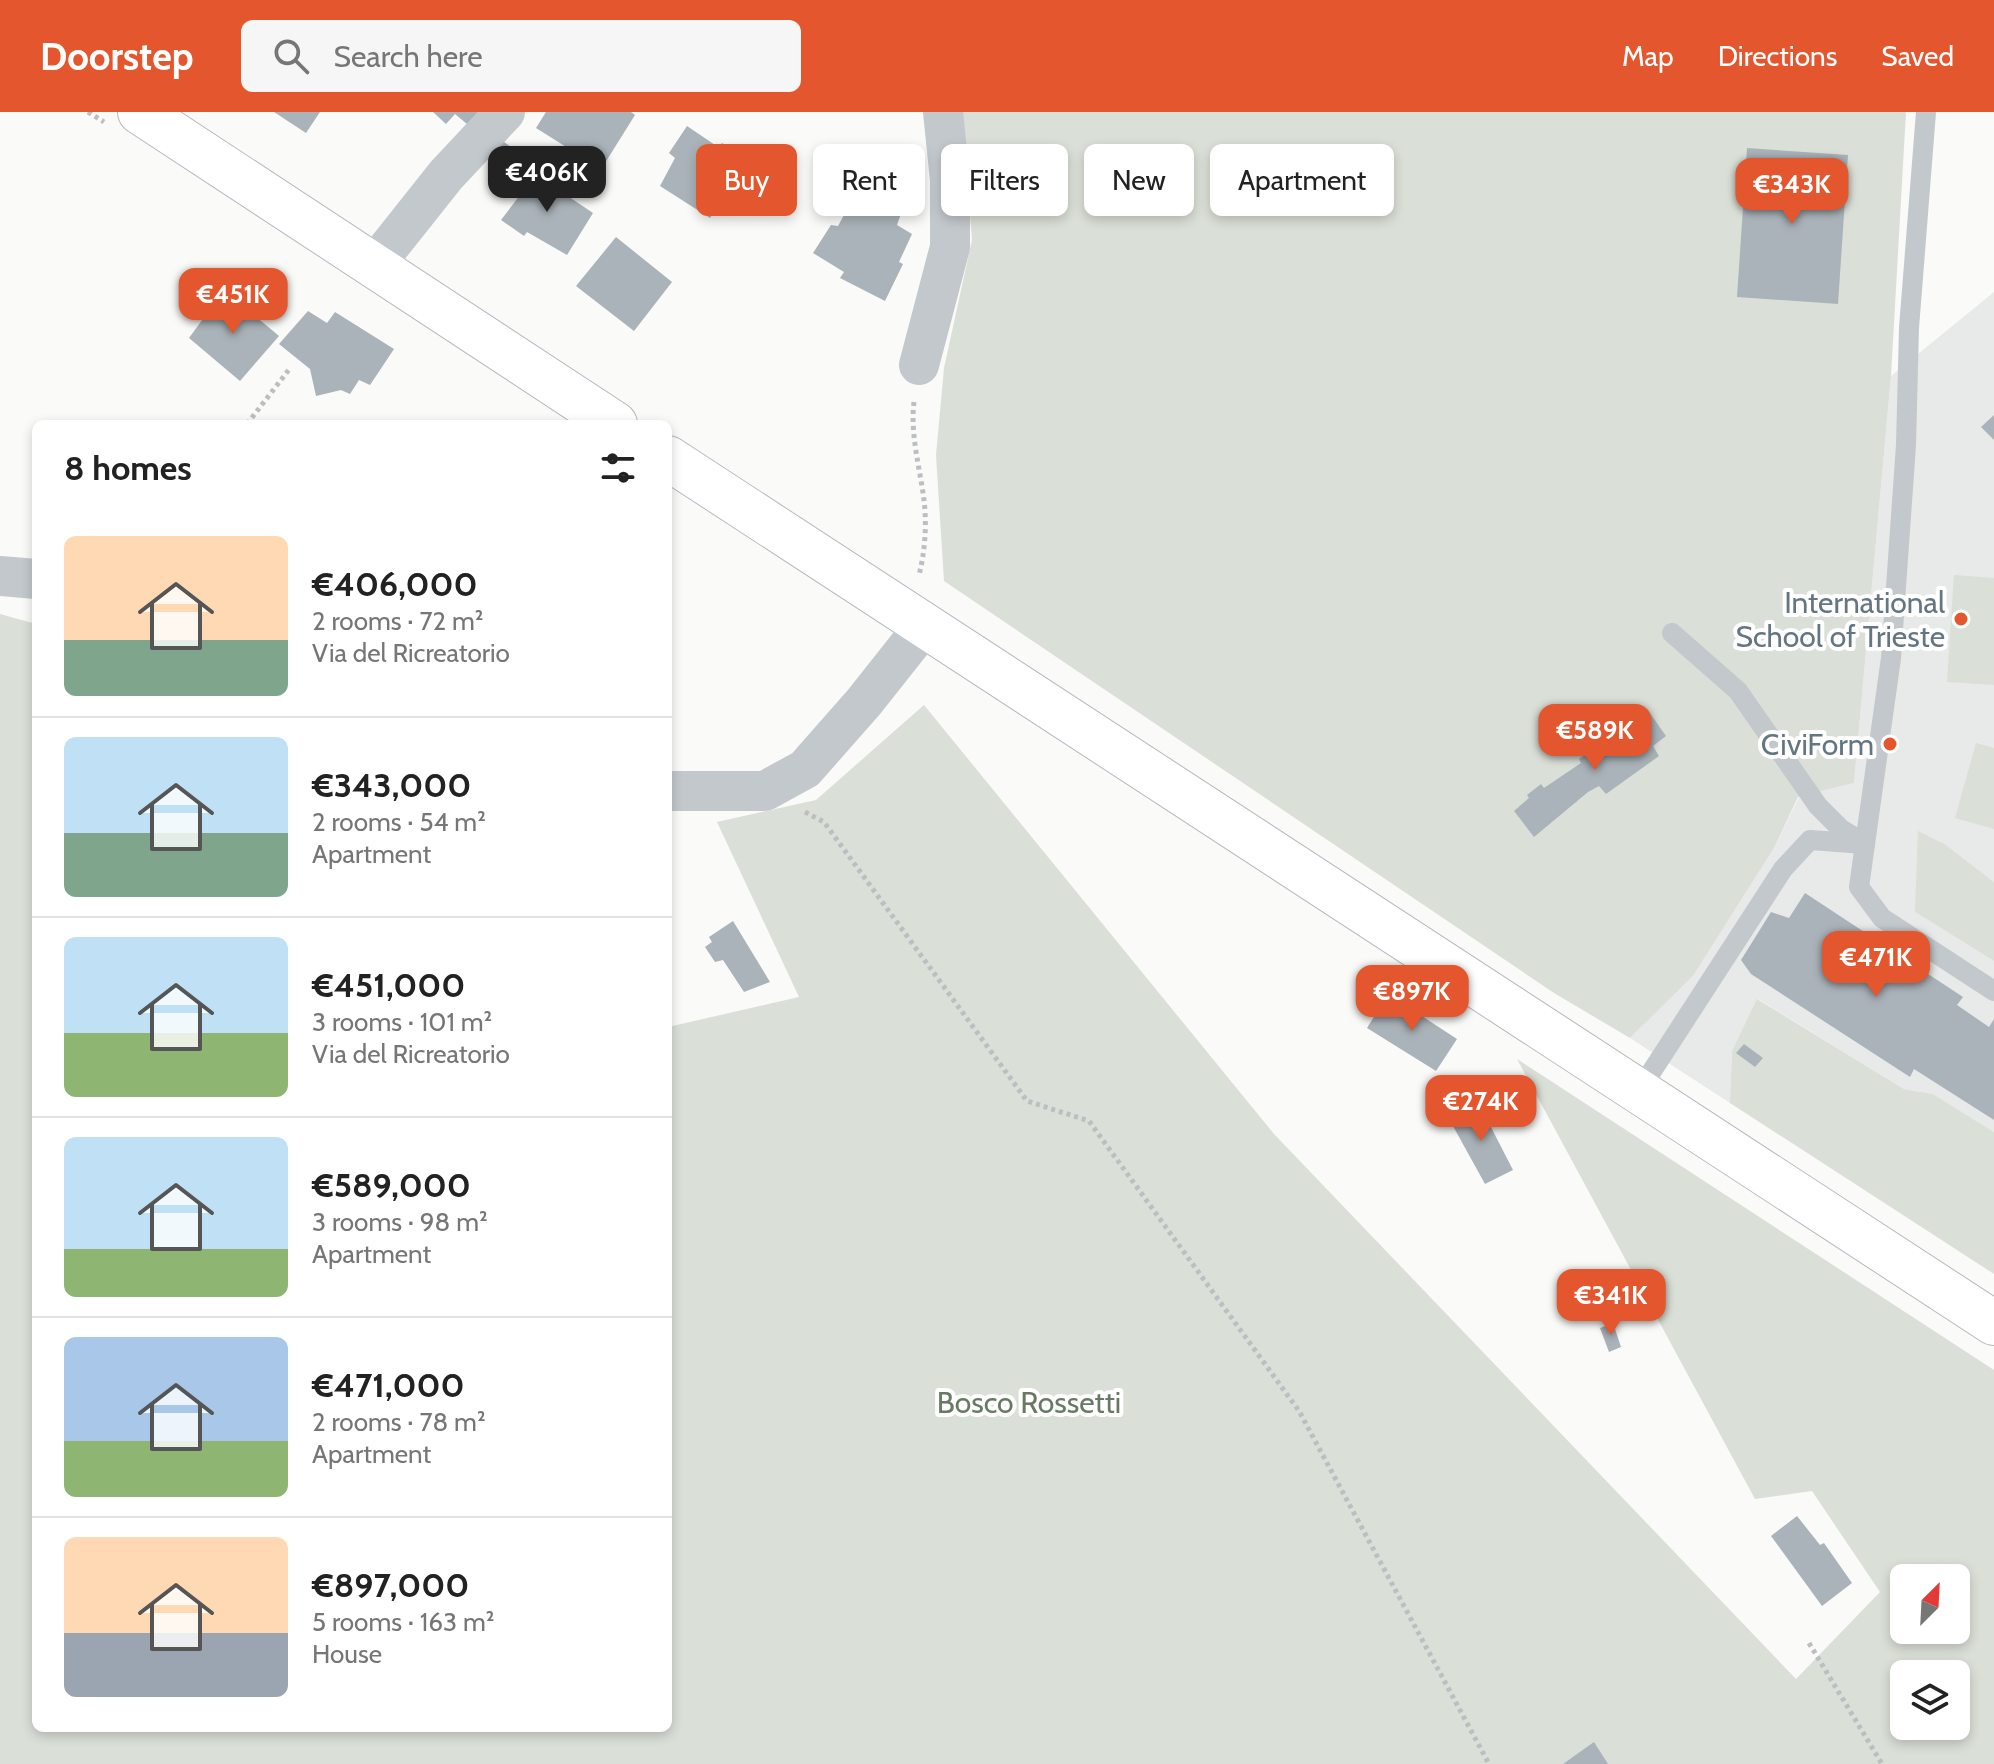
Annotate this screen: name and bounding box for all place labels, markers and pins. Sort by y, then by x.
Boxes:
pin: €406K [491,146,603,214]
pin: €343K [1736,158,1848,226]
pin: €451K [177,268,289,336]
place label: International School of Trieste [1735,584,1945,655]
marker: International School of Trieste [1952,610,1970,628]
pin: €589K [1539,704,1651,772]
place label: CiviForm [1761,726,1874,763]
marker: CiviForm [1881,735,1899,753]
pin: €471K [1820,931,1932,999]
pin: €897K [1356,965,1468,1033]
pin: €274K [1425,1075,1537,1143]
pin: €341K [1555,1269,1667,1337]

